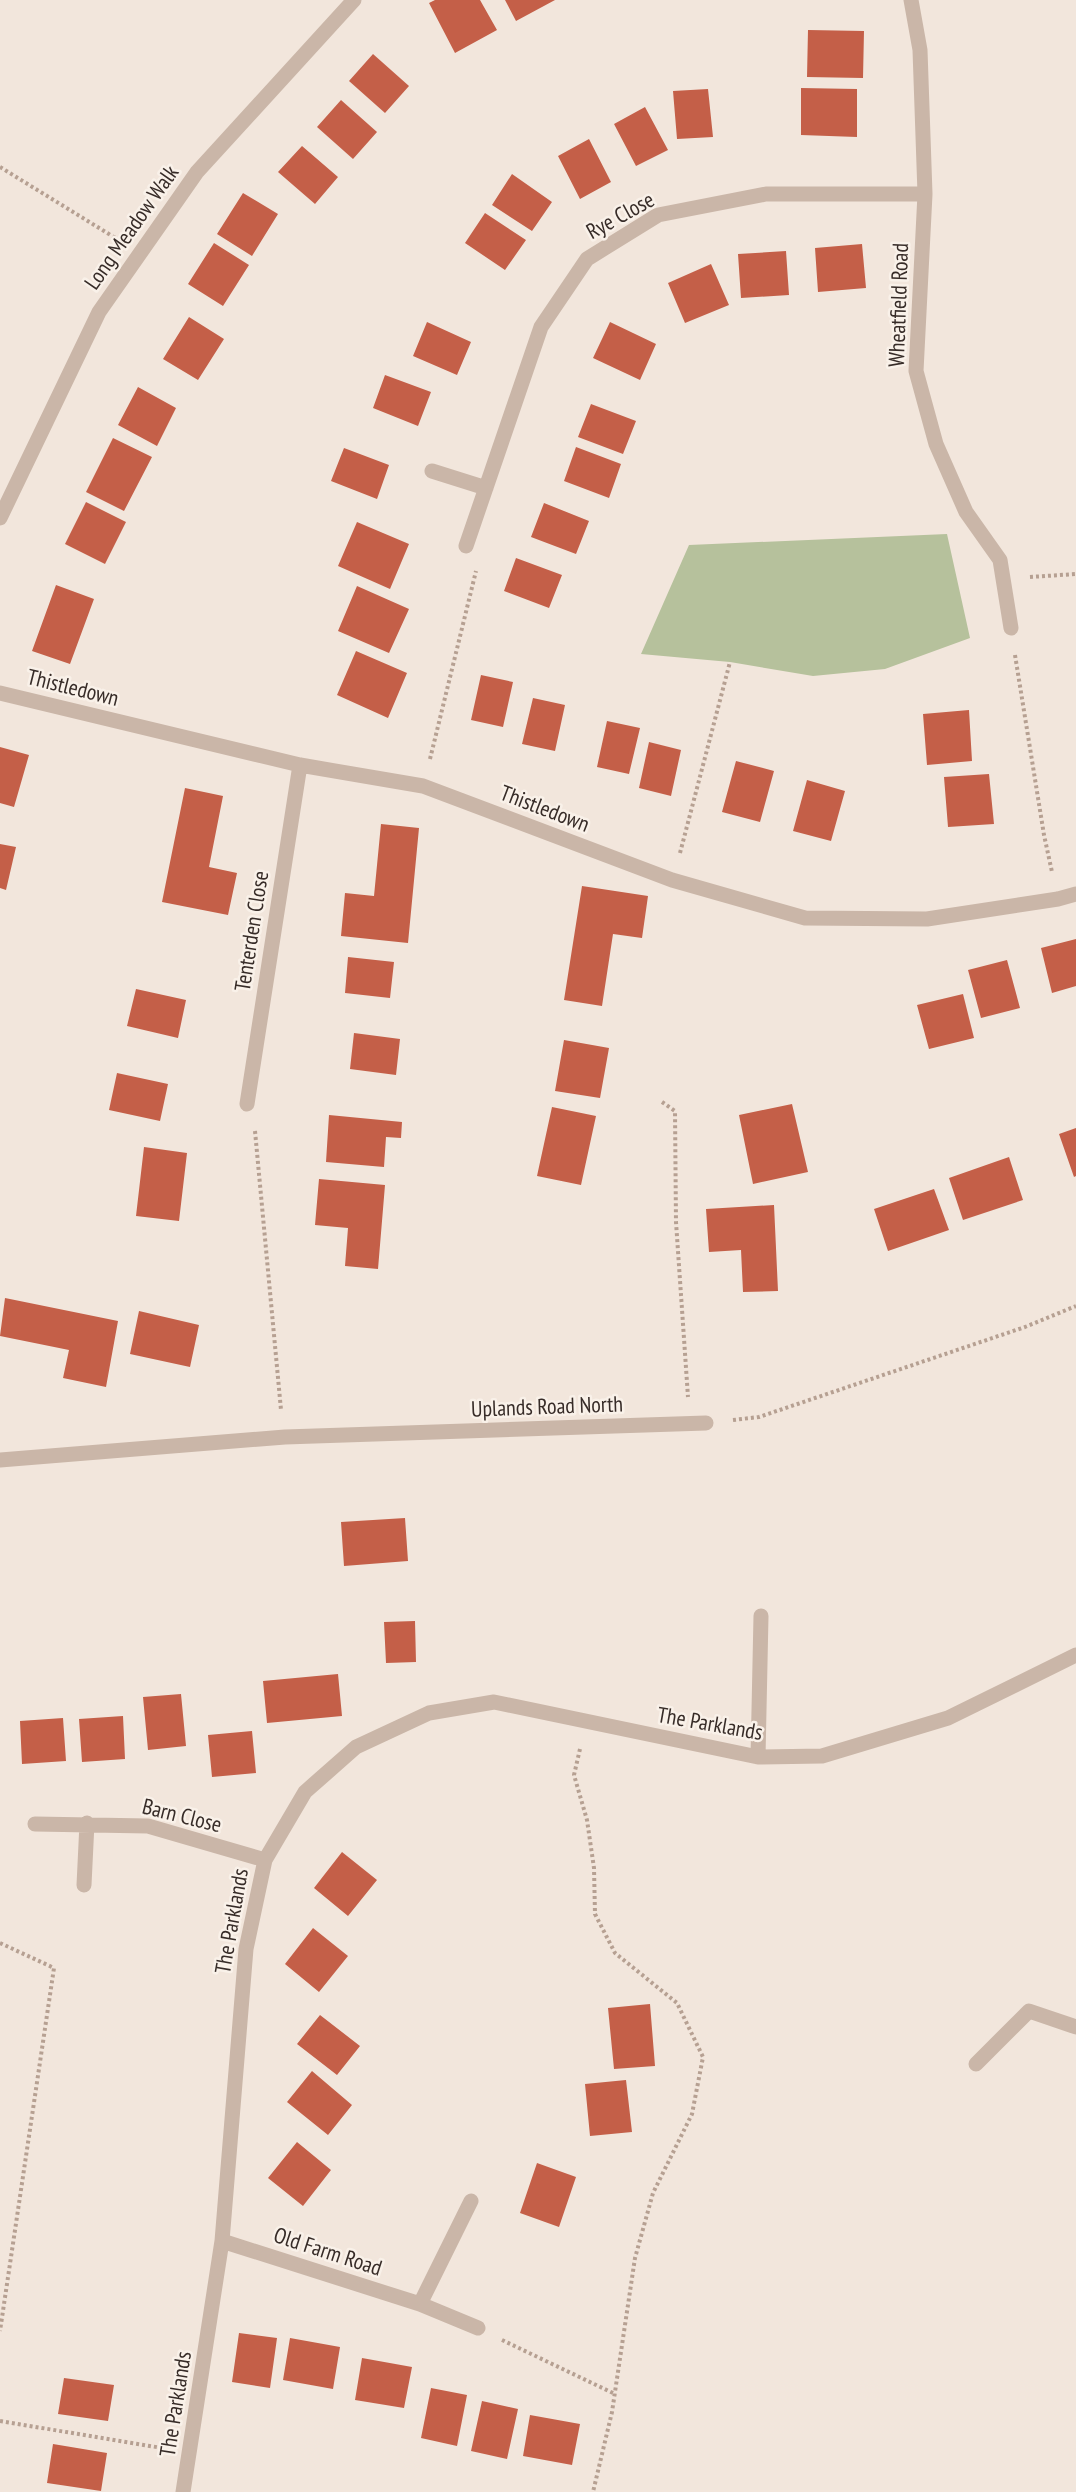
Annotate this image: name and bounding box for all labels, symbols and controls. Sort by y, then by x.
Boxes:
street label: Long Meadow Walk [78,159,184,295]
street label: Rye Close [581,185,659,245]
street label: Wheatfield Road [882,243,914,367]
street label: Thistledown [24,662,122,712]
street label: Thistledown [496,778,594,838]
street label: Tenterden Close [228,869,274,993]
street label: Uplands Road North [471,1389,623,1423]
street label: The Parklands [655,1700,765,1746]
street label: Barn Close [139,1792,225,1838]
street label: The Parklands [208,1866,254,1976]
street label: Old Farm Road [270,2220,386,2282]
street label: The Parklands [153,2349,197,2459]

